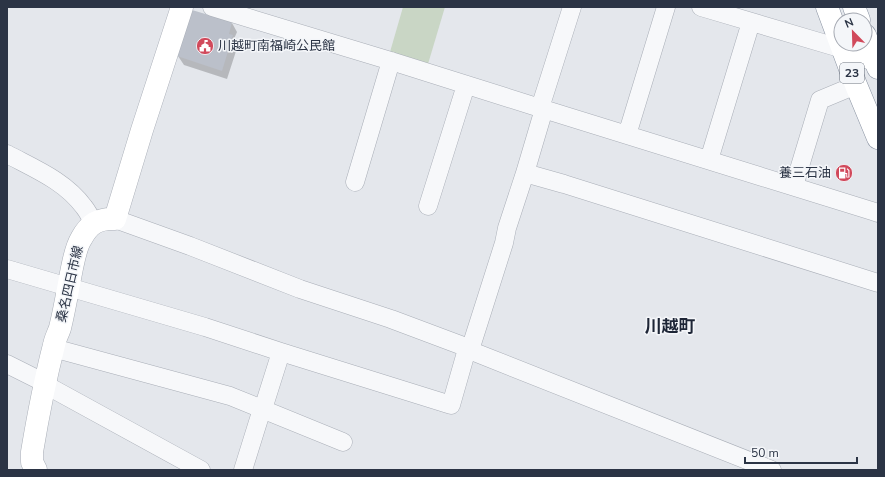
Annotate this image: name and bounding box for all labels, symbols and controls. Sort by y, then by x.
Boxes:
north arrow [833,12,873,52]
text: N [843,15,856,32]
public building icon: 川越町南福崎公民館 [195,36,215,56]
place label: 川越町南福崎公民館 [218,37,335,55]
road number: 23 [840,63,864,83]
fuel station icon: 養三石油 [834,163,854,183]
place label: 養三石油 [779,164,831,182]
street label: 桑名四日市線 [52,244,88,324]
district label: 川越町 [645,315,696,338]
scale bar [745,439,857,465]
text: 50 m [751,445,779,461]

